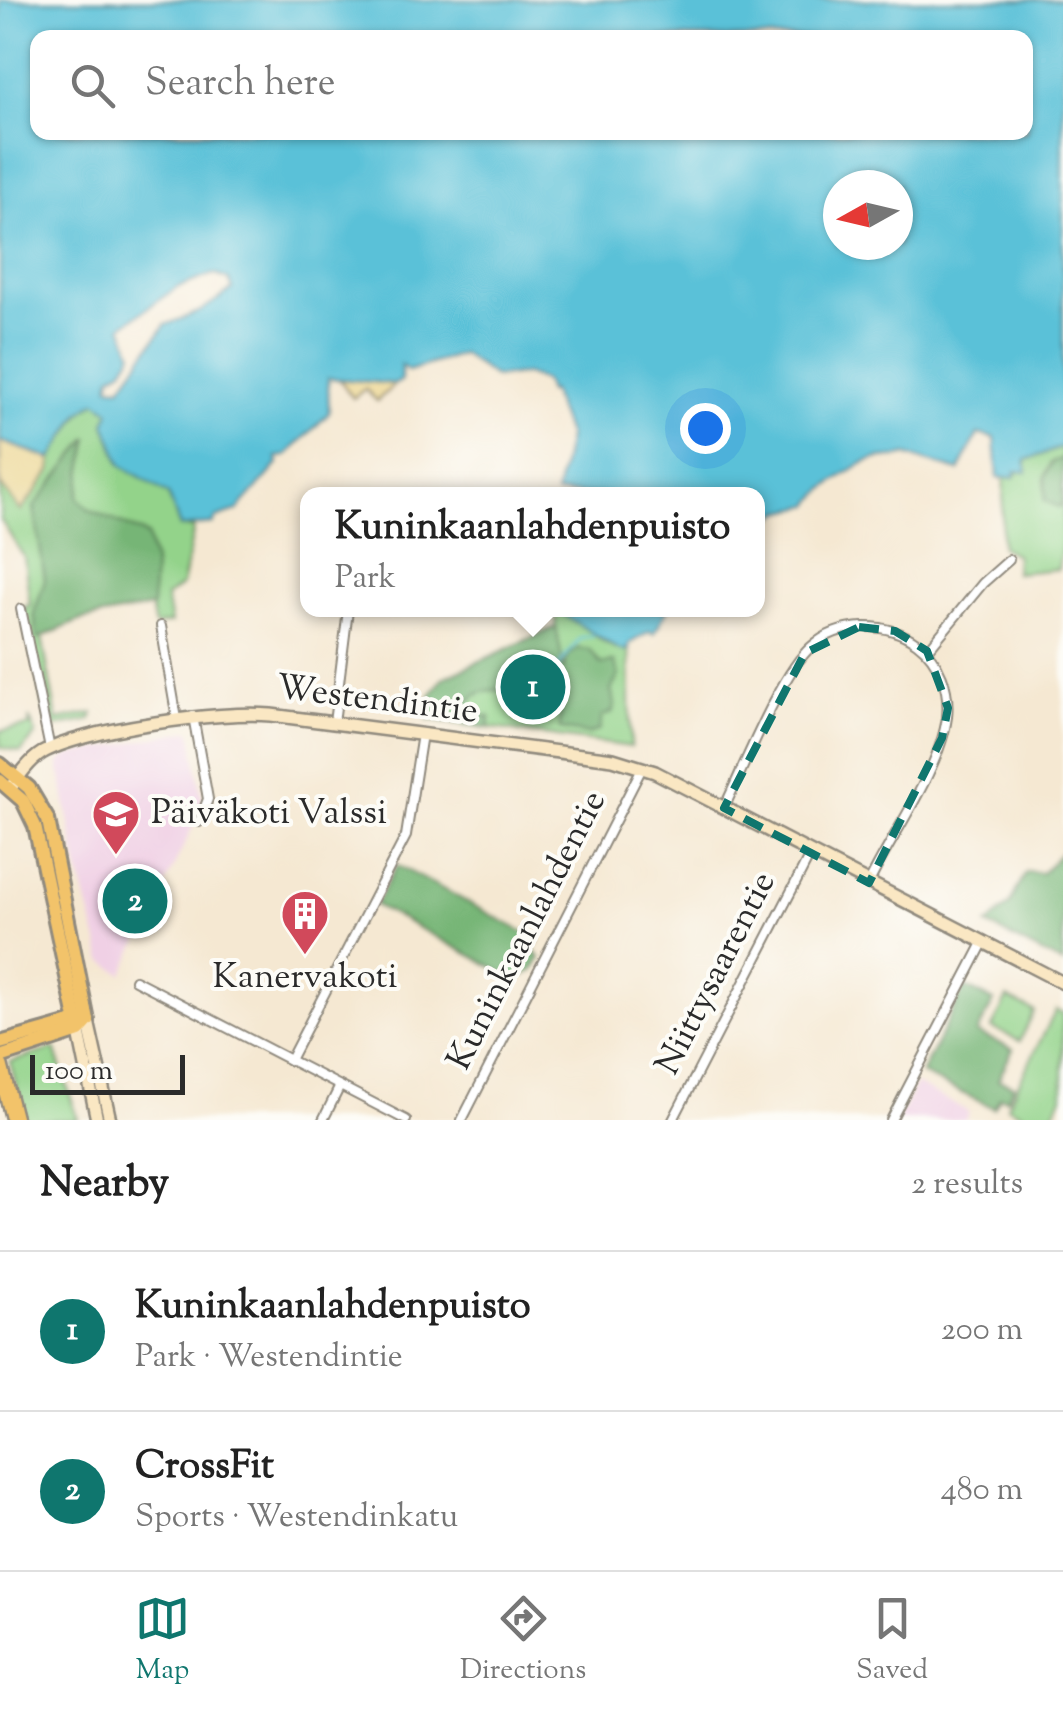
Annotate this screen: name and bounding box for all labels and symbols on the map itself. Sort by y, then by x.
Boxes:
north arrow [823,170,913,260]
your location [680,403,731,454]
pin: 1 [500,650,566,724]
street label: Westendintie [274,663,480,739]
street label: Kuninkaanlahdentie [435,782,621,1080]
school or university icon: Päiväkoti Valssi [90,788,142,856]
place label: Päiväkoti Valssi [151,789,387,840]
street label: Niittysaarentie [644,863,790,1085]
pin: 2 [102,864,168,938]
building icon: Kanervakoti [279,888,331,956]
place label: Kanervakoti [213,953,398,1004]
scale bar [30,1050,185,1094]

